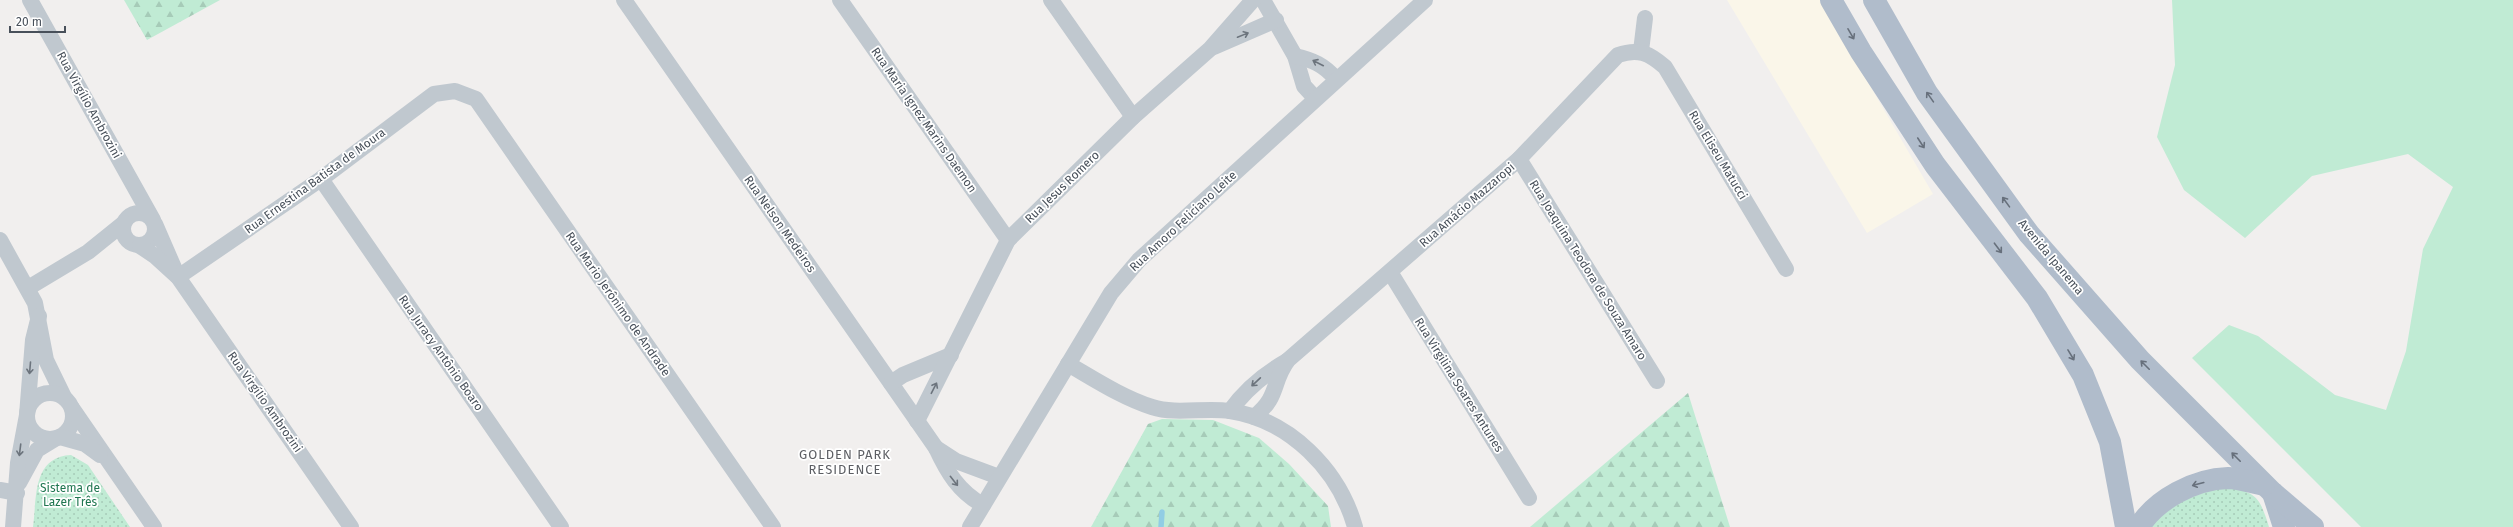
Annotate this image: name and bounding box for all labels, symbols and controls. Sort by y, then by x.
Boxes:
scale bar [10,8,65,34]
text: 20 m [16,15,42,29]
one-way arrow [1847,28,1855,40]
one-way arrow [1237,31,1249,38]
street label: Rua Maria Ignez Marins Daemon [868,45,980,195]
street label: Rua Virgílio Ambrozini [54,49,124,161]
one-way arrow [1312,59,1324,66]
one-way arrow [1926,91,1934,102]
street label: Rua Eliseu Matucci [1686,108,1750,202]
street label: Rua Ernestina Batista de Moura [242,125,388,237]
one-way arrow [1917,137,1925,148]
street label: Rua Jesus Romero [1022,148,1102,226]
street label: Rua Amácio Mazzaropi [1417,160,1517,250]
street label: Rua Amoro Feliciano Leite [1127,168,1239,274]
street label: Rua Nelson Medeiros [741,173,819,275]
street label: Rua Joaquina Teodora de Souza Amaro [1527,177,1649,363]
one-way arrow [2002,197,2010,208]
street label: Avenida Ipanema [2015,216,2087,298]
street label: Rua Mario Jerônimo de Andrade [563,229,673,379]
one-way arrow [1994,242,2003,253]
street label: Rua Juracy Antônio Boaro [396,293,486,413]
street label: Rua Virgilina Soares Antunes [1412,315,1506,455]
street label: Rua Virgílio Ambrozini [225,349,305,455]
one-way arrow [2068,349,2076,361]
one-way arrow [2140,360,2150,370]
one-way arrow [27,361,34,374]
one-way arrow [1251,377,1261,387]
one-way arrow [931,382,938,394]
one-way arrow [16,443,24,456]
district label: GOLDEN PARK RESIDENCE [799,447,891,477]
one-way arrow [2231,452,2241,462]
one-way arrow [950,475,959,486]
park label: Sistema de Lazer Três [40,481,100,509]
one-way arrow [2192,481,2205,488]

